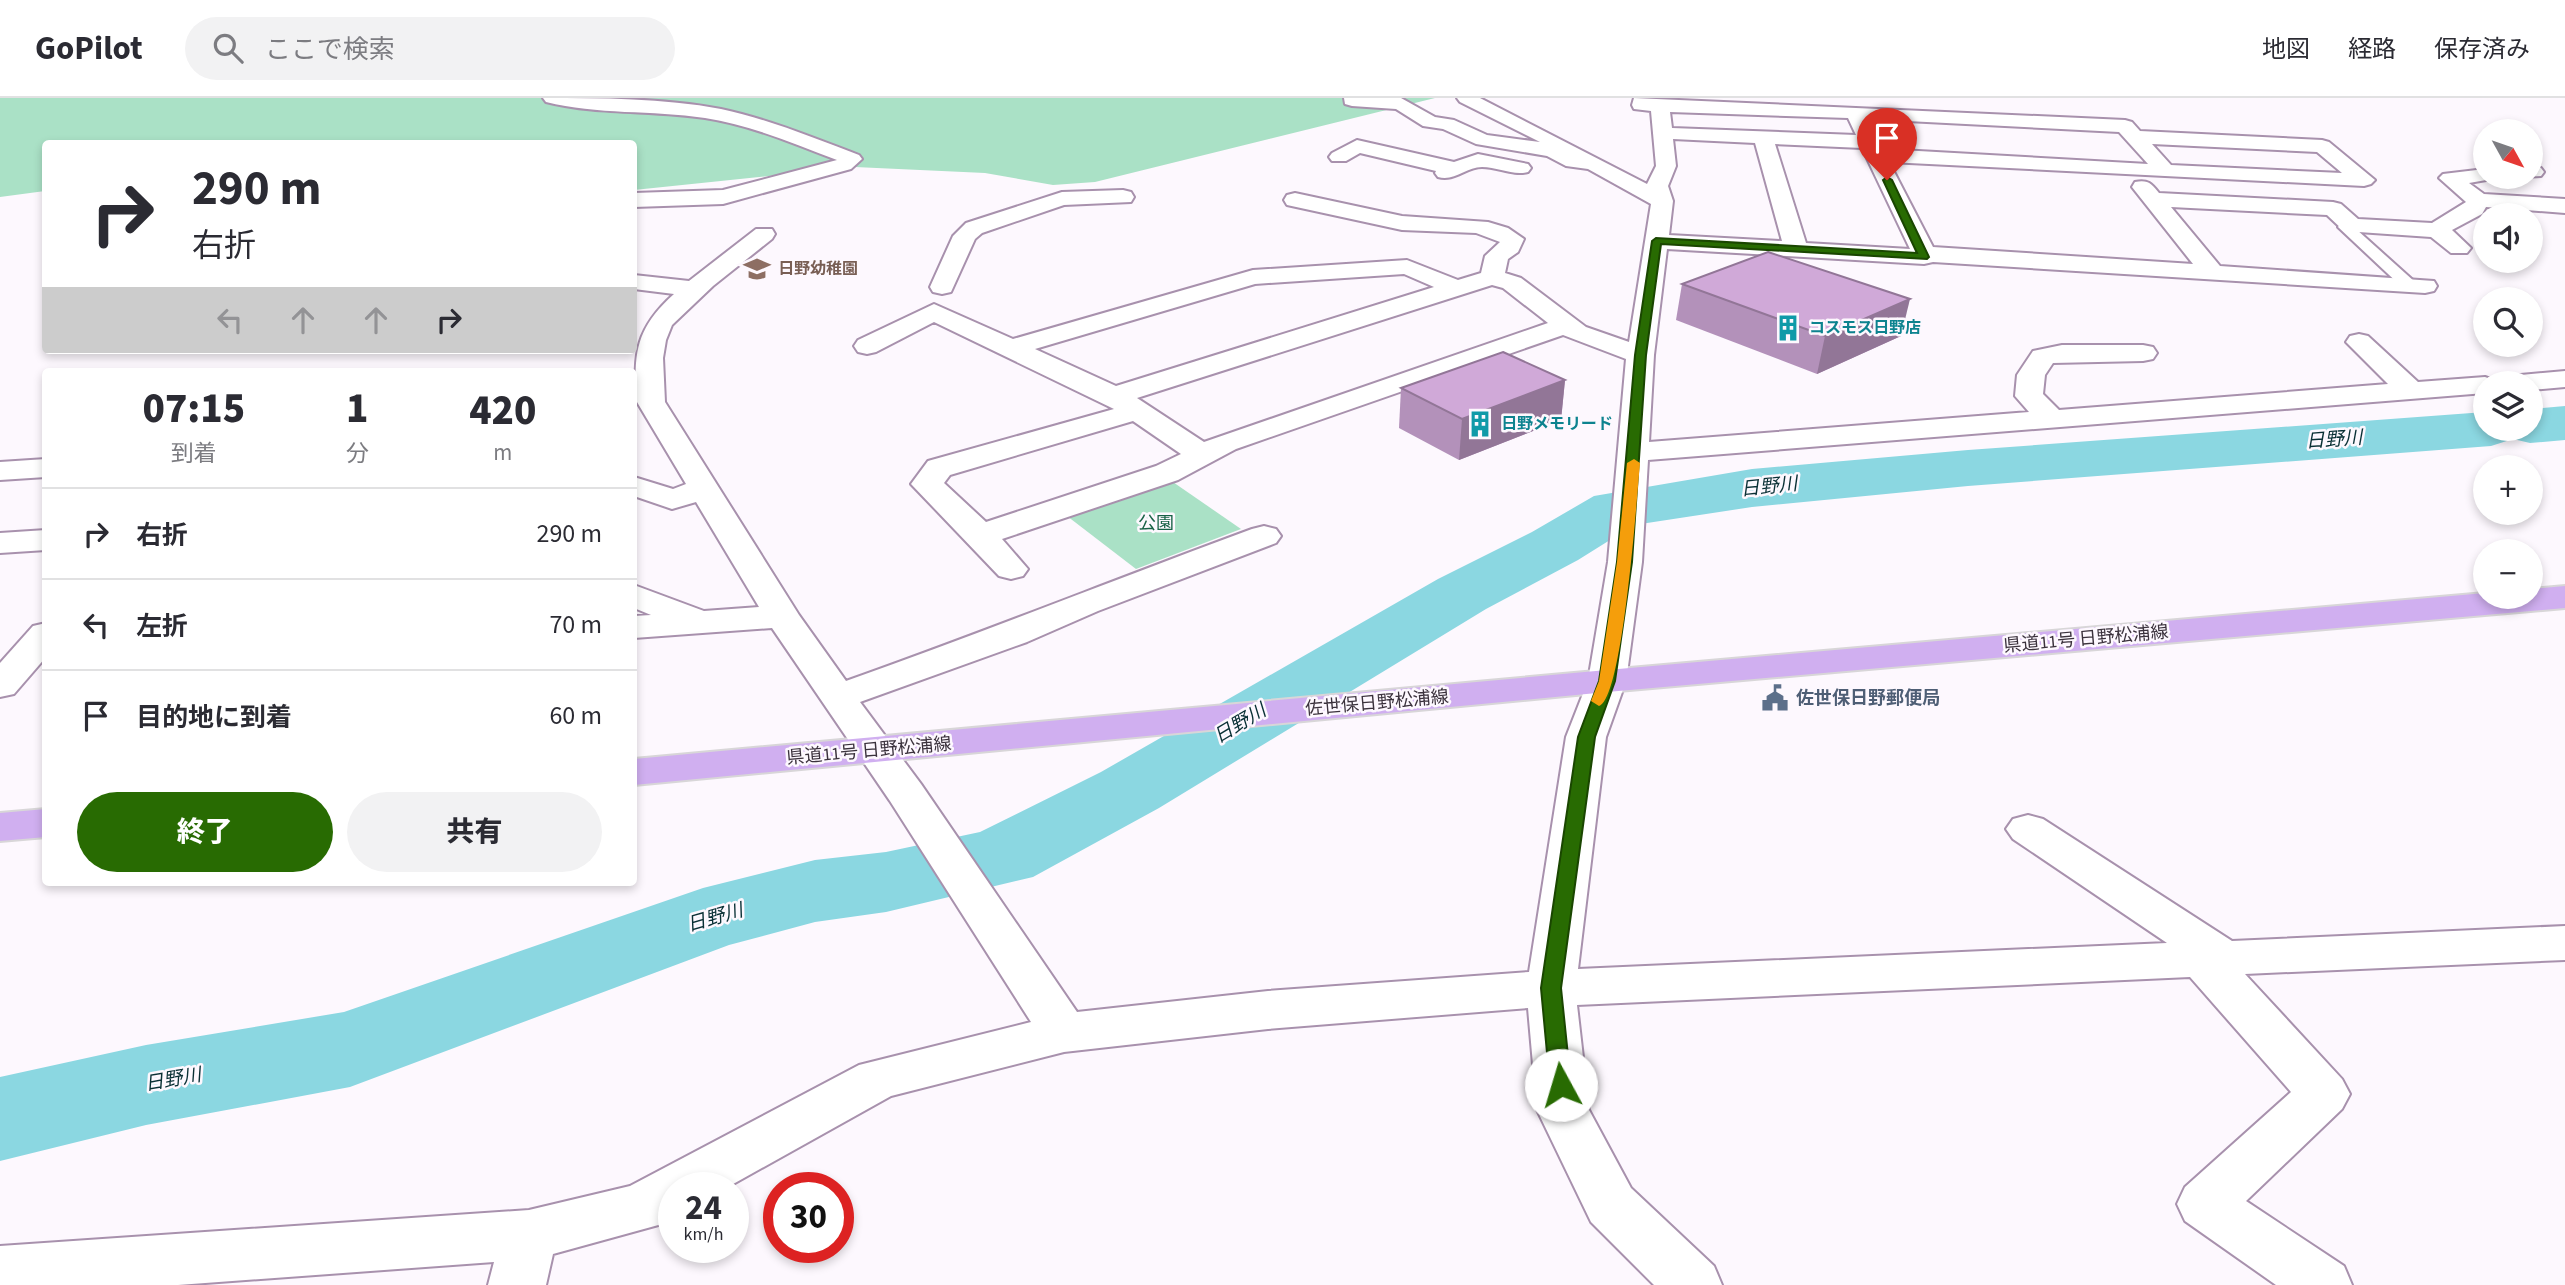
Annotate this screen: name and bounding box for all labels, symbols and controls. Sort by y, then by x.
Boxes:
search box [185,17,675,80]
text: GoPilot [35,25,143,72]
icon: search [209,29,247,67]
text: ここで検索 [265,31,395,68]
text: 地図 [2262,32,2310,67]
text: 経路 [2348,32,2396,67]
text: 保存済み [2434,32,2530,67]
pin [1857,108,1917,180]
icon: arrive [1868,119,1906,157]
north arrow [2473,119,2543,189]
map controls [2473,119,2543,609]
text: 290 m [192,154,321,224]
icon: right [77,168,168,259]
button: sound [2473,203,2543,273]
text: 右折 [192,223,256,269]
school or university icon: 日野幼稚園 [742,254,772,284]
place label: 日野幼稚園 [778,258,858,280]
button: search [2473,287,2543,357]
icon: left [211,301,249,339]
icon: ahead [284,301,322,339]
icon: ahead [357,301,395,339]
icon: right [430,301,468,339]
building icon: コスモス日野店 [1773,313,1803,343]
place label: コスモス日野店 [1809,317,1921,339]
button: layers [2473,371,2543,441]
text: 07:15 [142,379,245,439]
text: 1 [346,379,368,439]
text: 420 [469,381,536,441]
building icon: 日野メモリード [1465,409,1495,439]
place label: 日野メモリード [1501,413,1613,435]
water label: 日野川 [2305,424,2365,455]
text: m [493,436,512,469]
text: 到着 [171,437,217,470]
text: 分 [346,437,369,470]
button: + [2473,455,2543,525]
water label: 日野川 [1739,470,1801,503]
park label: 公園 [1138,511,1174,536]
icon: right [77,515,115,553]
text: 290 m [536,515,602,552]
text: 右折 [136,517,188,554]
button: − [2473,539,2543,609]
icon: left [77,606,115,644]
text: 70 m [549,606,602,643]
text: 左折 [136,608,188,645]
street label: 県道11号 日野松浦線 [2002,619,2170,659]
public building icon: 佐世保日野郵便局 [1760,683,1790,713]
street label: 佐世保日野松浦線 [1304,684,1450,722]
place label: 佐世保日野郵便局 [1796,686,1940,711]
icon: arrive [77,697,115,735]
text: 60 m [549,697,602,734]
water label: 日野川 [1209,697,1273,750]
text: 目的地に到着 [136,699,292,736]
street label: 県道11号 日野松浦線 [785,731,953,771]
button: 終了 [77,792,333,872]
button: 共有 [347,792,602,872]
water label: 日野川 [684,897,748,939]
position arrow [1524,1048,1598,1122]
water label: 日野川 [143,1061,205,1098]
speed limit sign: 30 [763,1172,854,1263]
text: 24 [685,1183,722,1233]
text: km/h [684,1222,723,1247]

